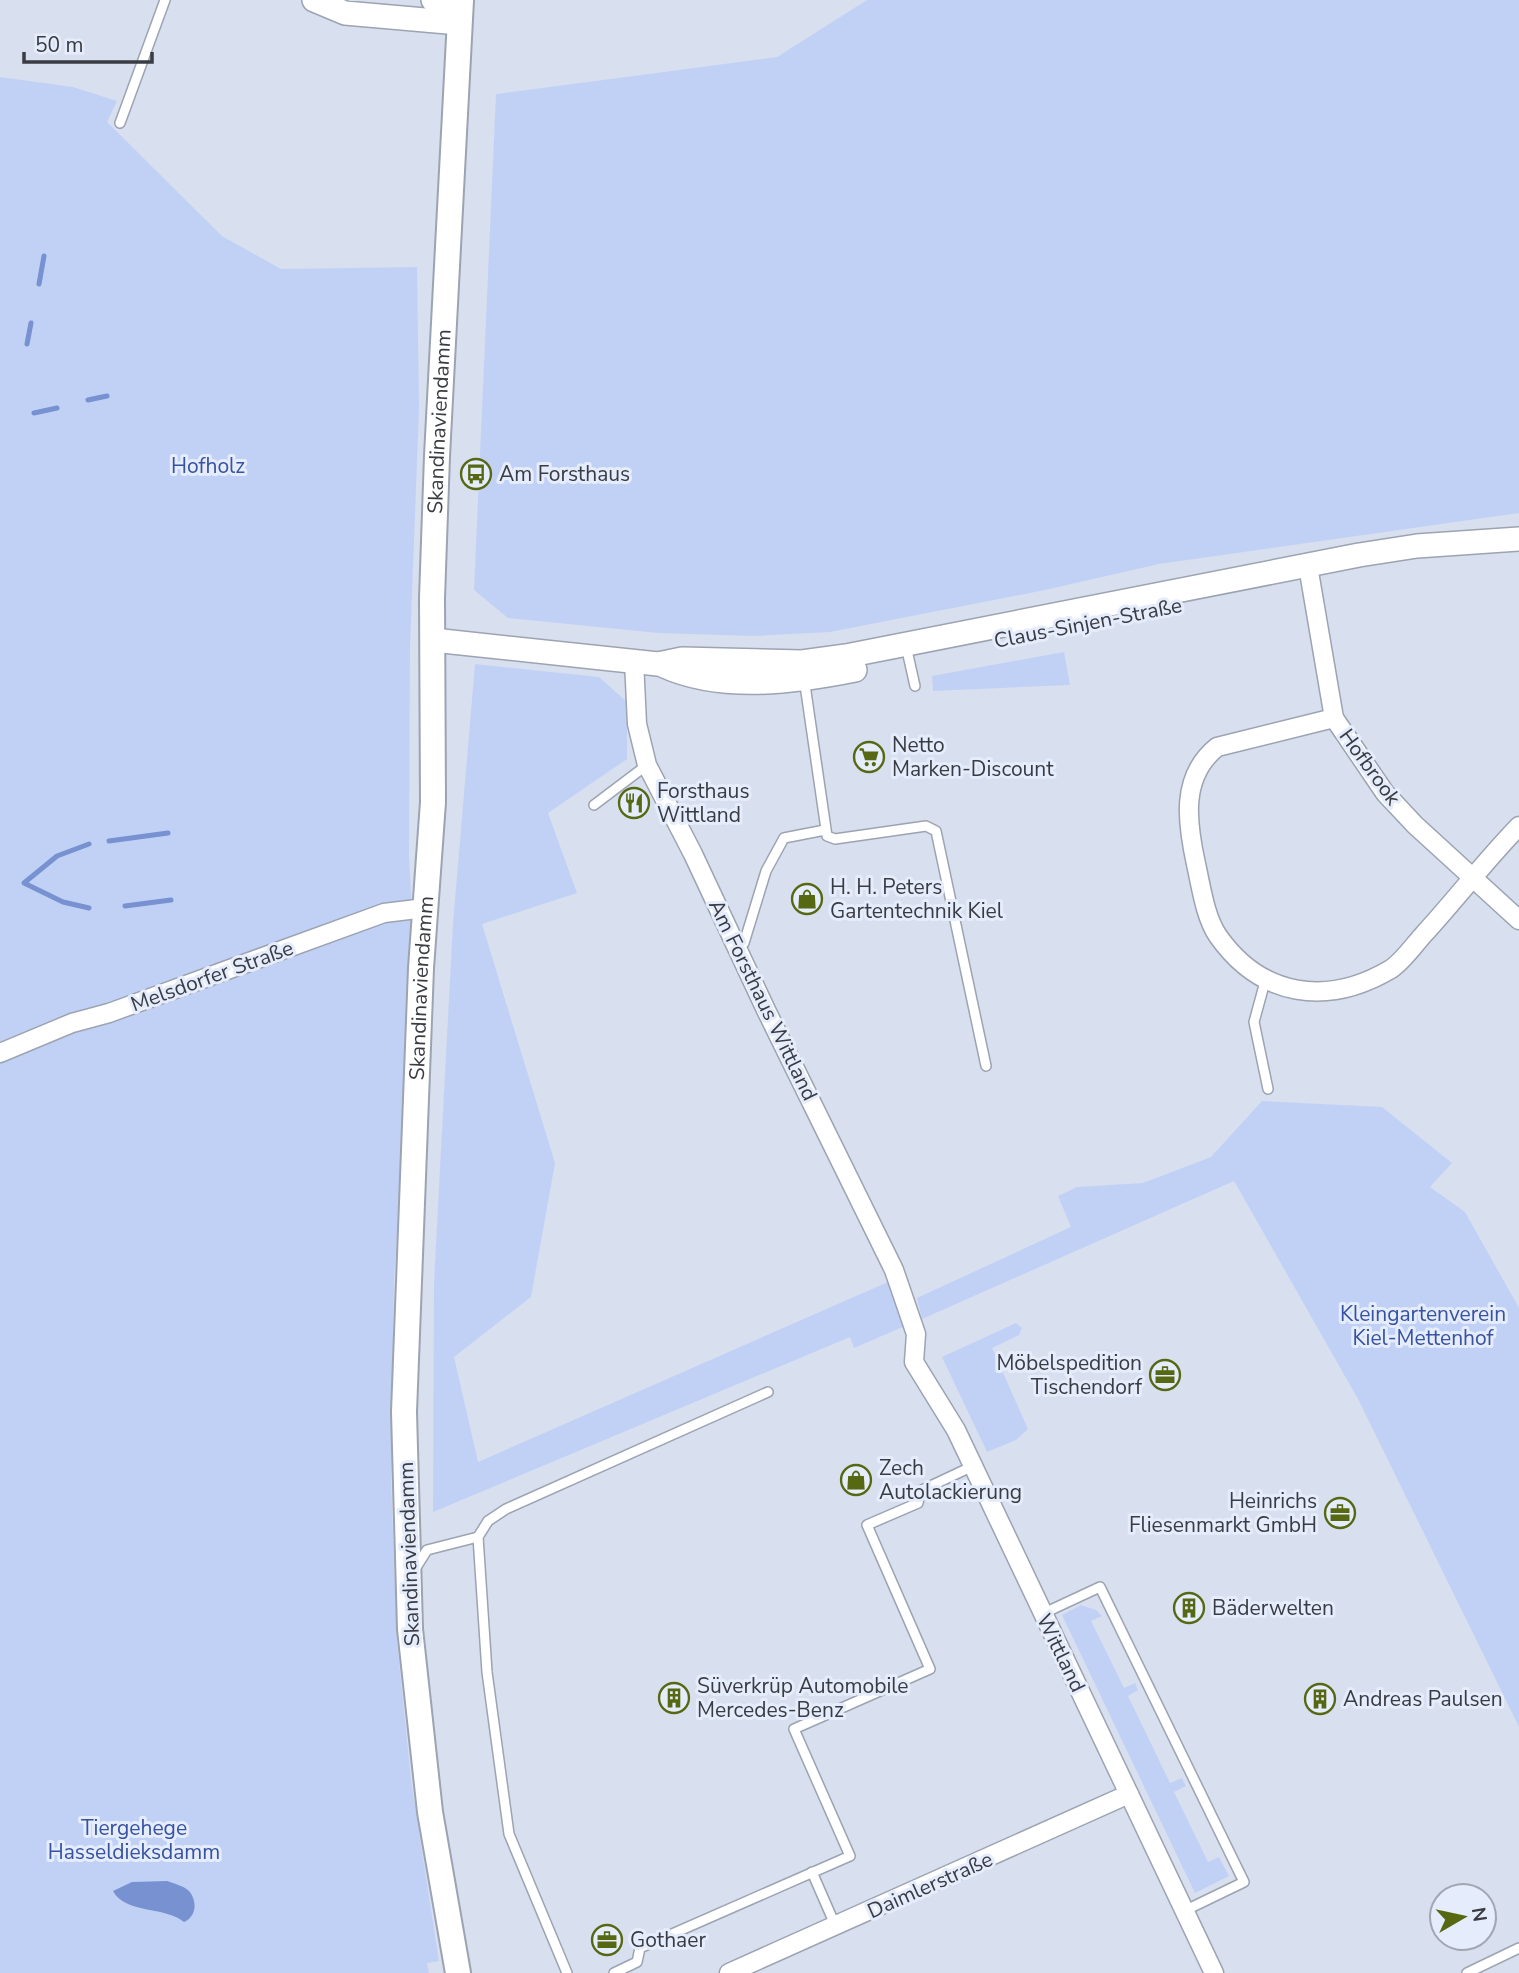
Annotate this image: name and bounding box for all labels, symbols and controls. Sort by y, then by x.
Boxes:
scale bar [24,21,152,65]
text: 50 m [35,31,84,59]
street label: Skandinaviendamm [421,329,458,514]
park label: Hofholz [171,452,245,480]
bus stop icon: Am Forsthaus [459,457,493,491]
place label: Am Forsthaus [499,460,630,488]
street label: Claus-Sinjen-Straße [992,591,1184,655]
street label: Hofbrook [1333,723,1407,811]
place label: Netto Marken-Discount [892,731,1054,783]
supermarket icon: Netto Marken-Discount [852,740,886,774]
place label: Forsthaus Wittland [657,777,749,829]
restaurant icon: Forsthaus Wittland [617,786,651,820]
place label: H. H. Peters Gartentechnik Kiel [830,873,1004,925]
shop icon: H. H. Peters Gartentechnik Kiel [790,882,824,916]
street label: Skandinaviendamm [403,895,440,1081]
street label: Am Forsthaus Wittland [702,895,824,1105]
street label: Melsdorfer Straße [127,934,297,1018]
park label: Kleingartenverein Kiel-Mettenhof [1340,1300,1506,1352]
place label: Möbelspedition Tischendorf [996,1349,1143,1401]
office icon: Möbelspedition Tischendorf [1148,1358,1182,1392]
place label: Zech Autolackierung [879,1454,1022,1506]
street label: Skandinaviendamm [392,1461,426,1647]
shop icon: Zech Autolackierung [839,1463,873,1497]
place label: Heinrichs Fliesenmarkt GmbH [1129,1487,1317,1539]
office icon: Heinrichs Fliesenmarkt GmbH [1323,1496,1357,1530]
building icon: Bäderwelten [1172,1591,1206,1625]
place label: Bäderwelten [1212,1594,1334,1622]
street label: Wittland [1030,1609,1092,1697]
place label: Süverkrüp Automobile Mercedes-Benz [697,1672,909,1724]
building icon: Süverkrüp Automobile Mercedes-Benz [657,1681,691,1715]
building icon: Andreas Paulsen [1303,1682,1337,1716]
place label: Andreas Paulsen [1343,1685,1503,1713]
park label: Tiergehege Hasseldieksdamm [48,1814,220,1866]
street label: Daimlerstraße [863,1845,997,1925]
north arrow [1428,1882,1498,1952]
text: N [1465,1905,1493,1924]
office icon: Gothaer [590,1923,624,1957]
place label: Gothaer [630,1926,706,1954]

